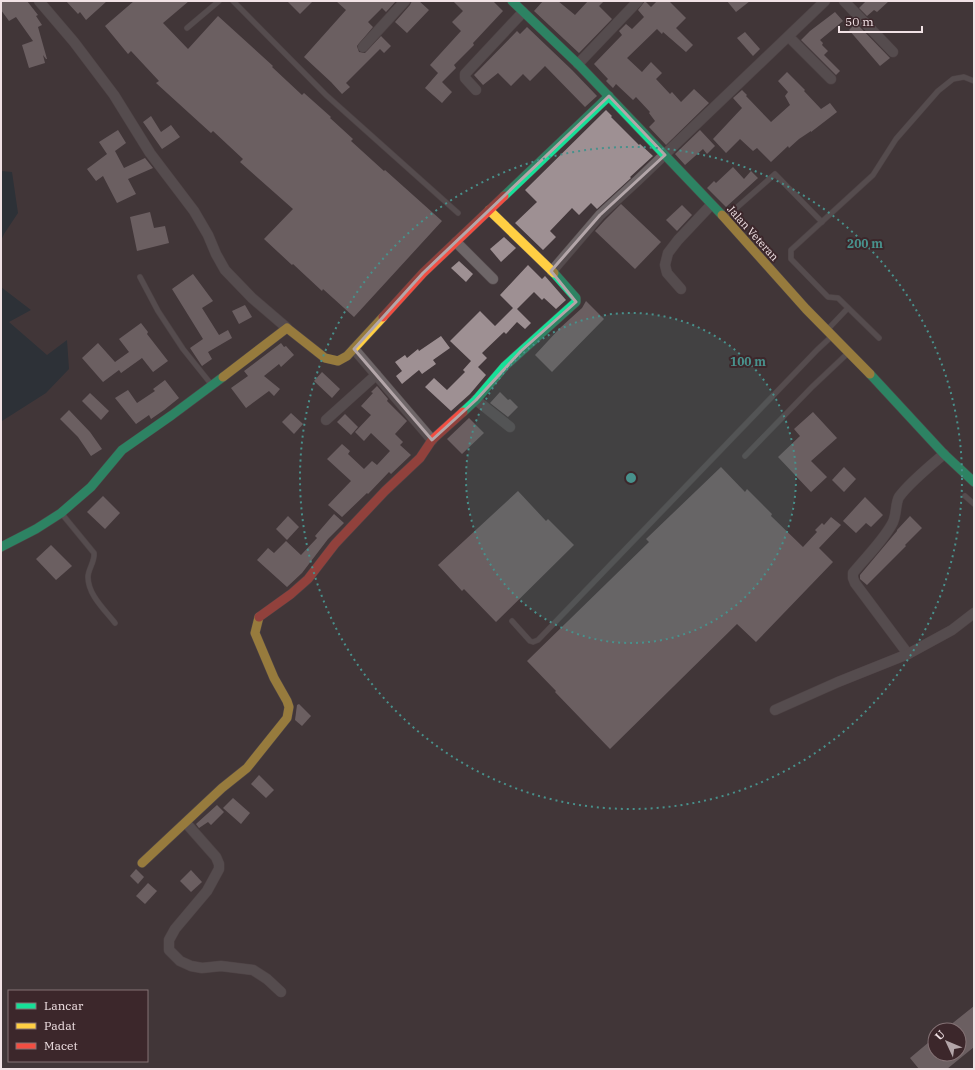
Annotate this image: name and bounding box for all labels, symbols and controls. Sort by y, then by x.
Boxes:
scale bar [839,8,922,34]
text: 50 m [845,14,874,29]
street label: Jalan Veteran [724,202,782,264]
text: 200 m [847,236,883,251]
text: 100 m [730,354,766,369]
centre of rings [624,471,638,485]
legend [8,990,148,1062]
text: Lancar [44,998,84,1013]
text: Padat [44,1018,76,1033]
north arrow [927,1022,967,1062]
text: U [932,1027,948,1043]
text: Macet [44,1038,78,1053]

